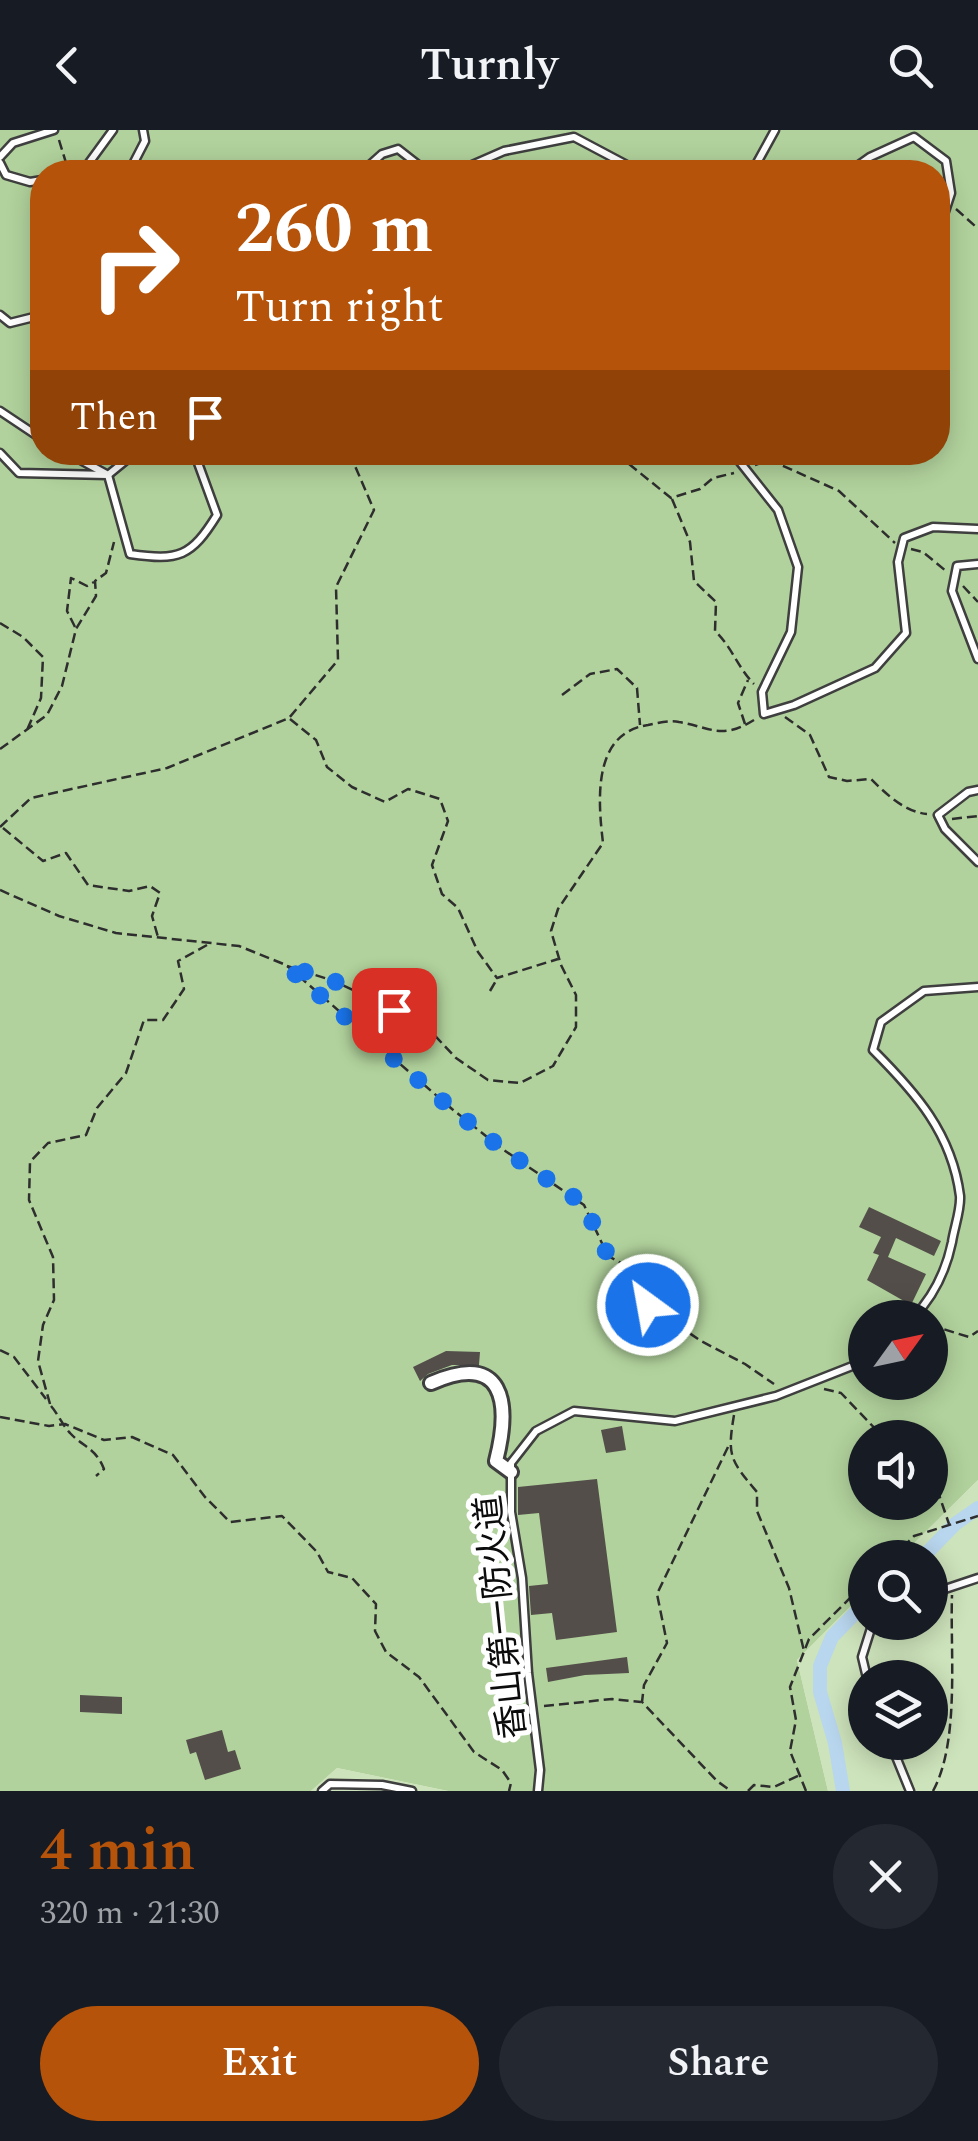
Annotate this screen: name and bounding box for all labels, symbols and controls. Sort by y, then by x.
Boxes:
text: Turnly [420,31,558,100]
icon: back [40,38,95,93]
icon: search [883,38,938,93]
text: 260 m [235,177,433,283]
icon: right [70,200,200,330]
text: Turn right [235,273,444,342]
text: Then [70,389,158,447]
icon: arrive [178,390,233,445]
pin [352,968,437,1053]
icon: arrive [367,983,422,1038]
position arrow [596,1253,700,1357]
north arrow [848,1300,948,1400]
map controls [848,1300,948,1760]
button: sound [848,1420,948,1520]
street label: 香山第一防火道 [462,1492,541,1741]
button: search [848,1540,948,1640]
button: layers [848,1660,948,1760]
text: 4 min [40,1805,196,1897]
button: close [833,1824,938,1929]
text: 320 m · 21:30 [40,1889,220,1938]
button: Exit [40,2006,479,2121]
button: Share [499,2006,938,2121]

